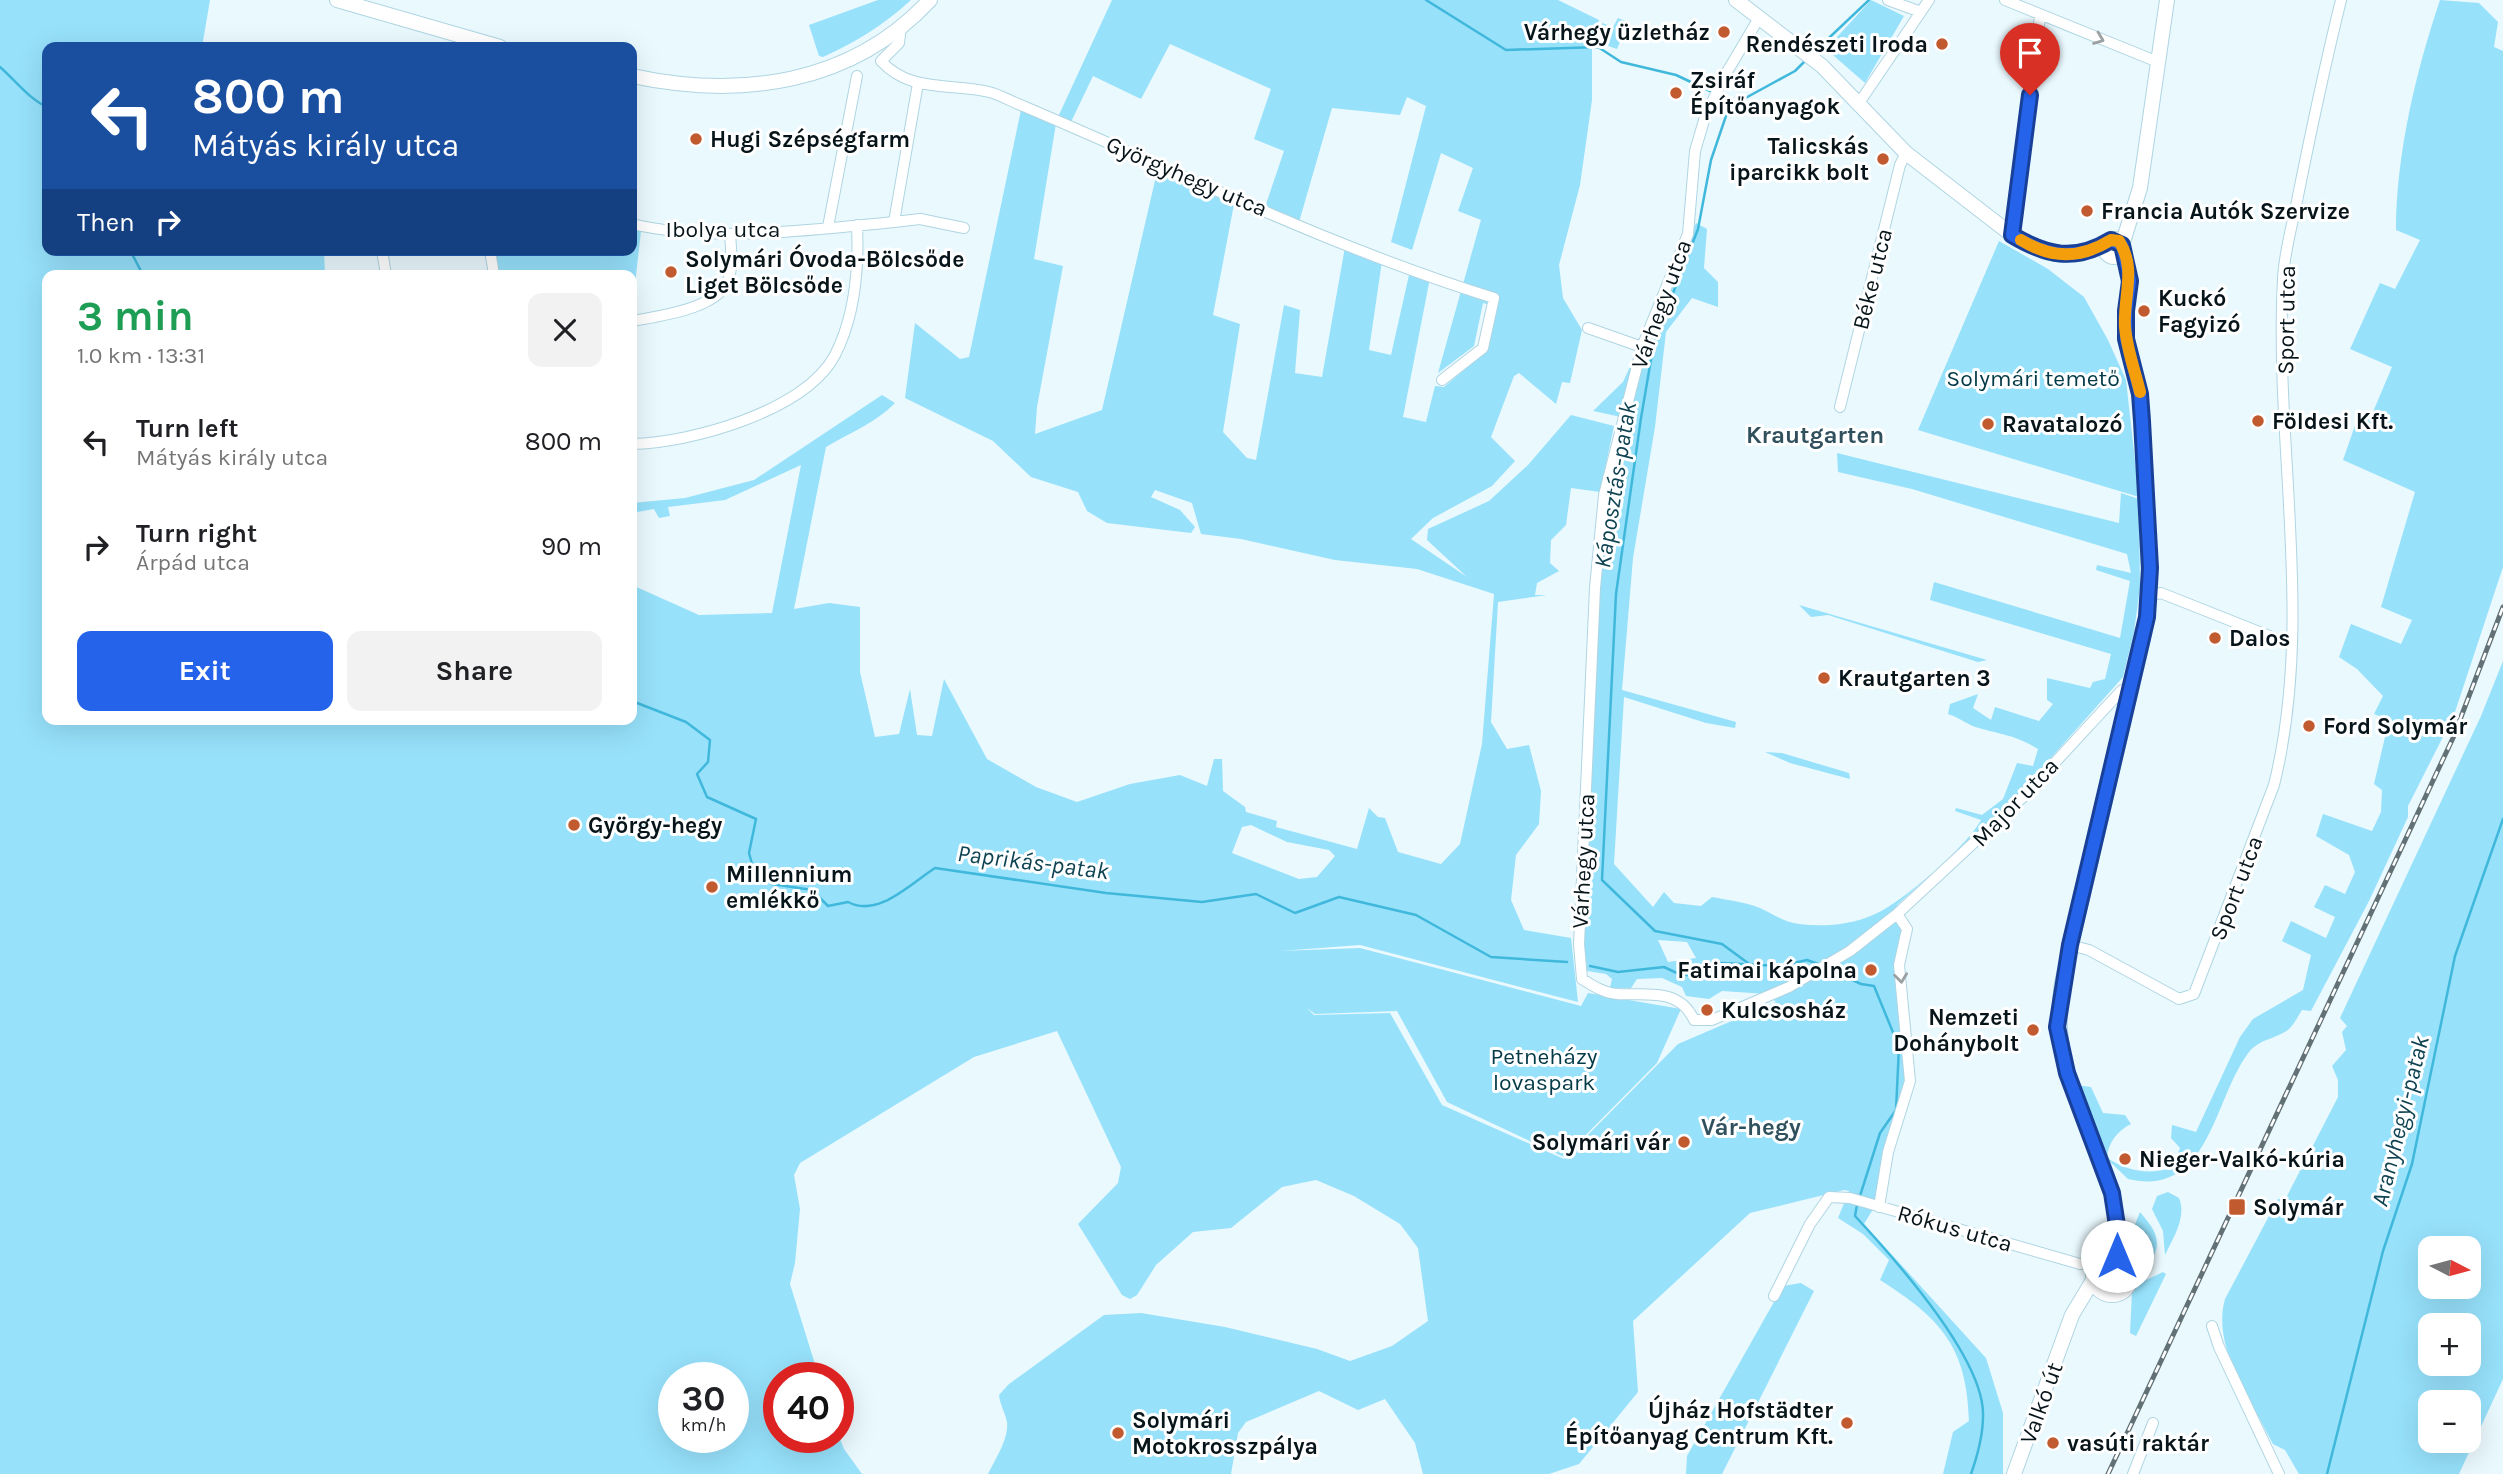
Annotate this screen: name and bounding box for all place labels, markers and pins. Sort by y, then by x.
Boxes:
place label: Várhegy üzletház [1524,19,1710,46]
pin [2000,23,2060,95]
marker: Várhegy üzletház [1716,24,1732,40]
place label: Rendészeti Iroda [1746,31,1928,58]
marker: Rendészeti Iroda [1934,36,1950,52]
place label: Zsiráf Építőanyagok [1690,67,1840,120]
marker: Zsiráf Építőanyagok [1668,85,1684,101]
place label: Hugi Szépségfarm [710,126,910,153]
marker: Hugi Szépségfarm [688,131,704,147]
place label: Talicskás iparcikk bolt [1729,133,1869,186]
marker: Talicskás iparcikk bolt [1875,151,1891,167]
place label: Francia Autók Szervize [2101,198,2350,225]
marker: Francia Autók Szervize [2079,203,2095,219]
place label: Solymári Óvoda-Bölcsőde Liget Bölcsőde [685,244,964,299]
marker: Solymári Óvoda-Bölcsőde Liget Bölcsőde [663,264,679,280]
place label: Kuckó Fagyizó [2158,285,2241,338]
marker: Kuckó Fagyizó [2136,303,2152,319]
place label: Földesi Kft. [2272,408,2393,435]
place label: Ravatalozó [2002,411,2123,438]
marker: Földesi Kft. [2250,413,2266,429]
marker: Ravatalozó [1980,416,1996,432]
place label: Dalos [2229,625,2290,652]
marker: Dalos [2207,630,2223,646]
place label: Krautgarten 3 [1838,665,1991,692]
marker: Krautgarten 3 [1816,670,1832,686]
place label: Ford Solymár [2323,713,2467,740]
marker: Ford Solymár [2301,718,2317,734]
place label: György-hegy [588,812,723,839]
marker: György-hegy [566,817,582,833]
place label: Millennium emlékkő [726,861,852,914]
marker: Millennium emlékkő [704,879,720,895]
place label: Fatimai kápolna [1677,957,1857,984]
marker: Fatimai kápolna [1863,962,1879,978]
place label: Kulcsosház [1721,997,1846,1024]
marker: Kulcsosház [1699,1002,1715,1018]
place label: Nemzeti Dohánybolt [1893,1004,2019,1057]
marker: Nemzeti Dohánybolt [2025,1022,2041,1038]
place label: Solymári vár [1532,1129,1670,1156]
marker: Solymári vár [1676,1134,1692,1150]
place label: Nieger-Valkó-kúria [2139,1146,2345,1173]
marker: Nieger-Valkó-kúria [2117,1151,2133,1167]
place label: Solymár [2253,1194,2344,1221]
marker: Solymár [2227,1197,2247,1217]
place label: Újház Hofstädter Építőanyag Centrum Kft. [1565,1394,1833,1450]
place label: Solymári Motokrosszpálya [1132,1407,1318,1460]
marker: Újház Hofstädter Építőanyag Centrum Kft. [1839,1415,1855,1431]
marker: Solymári Motokrosszpálya [1110,1425,1126,1441]
place label: vasúti raktár [2067,1430,2209,1457]
marker: vasúti raktár [2045,1435,2061,1451]

